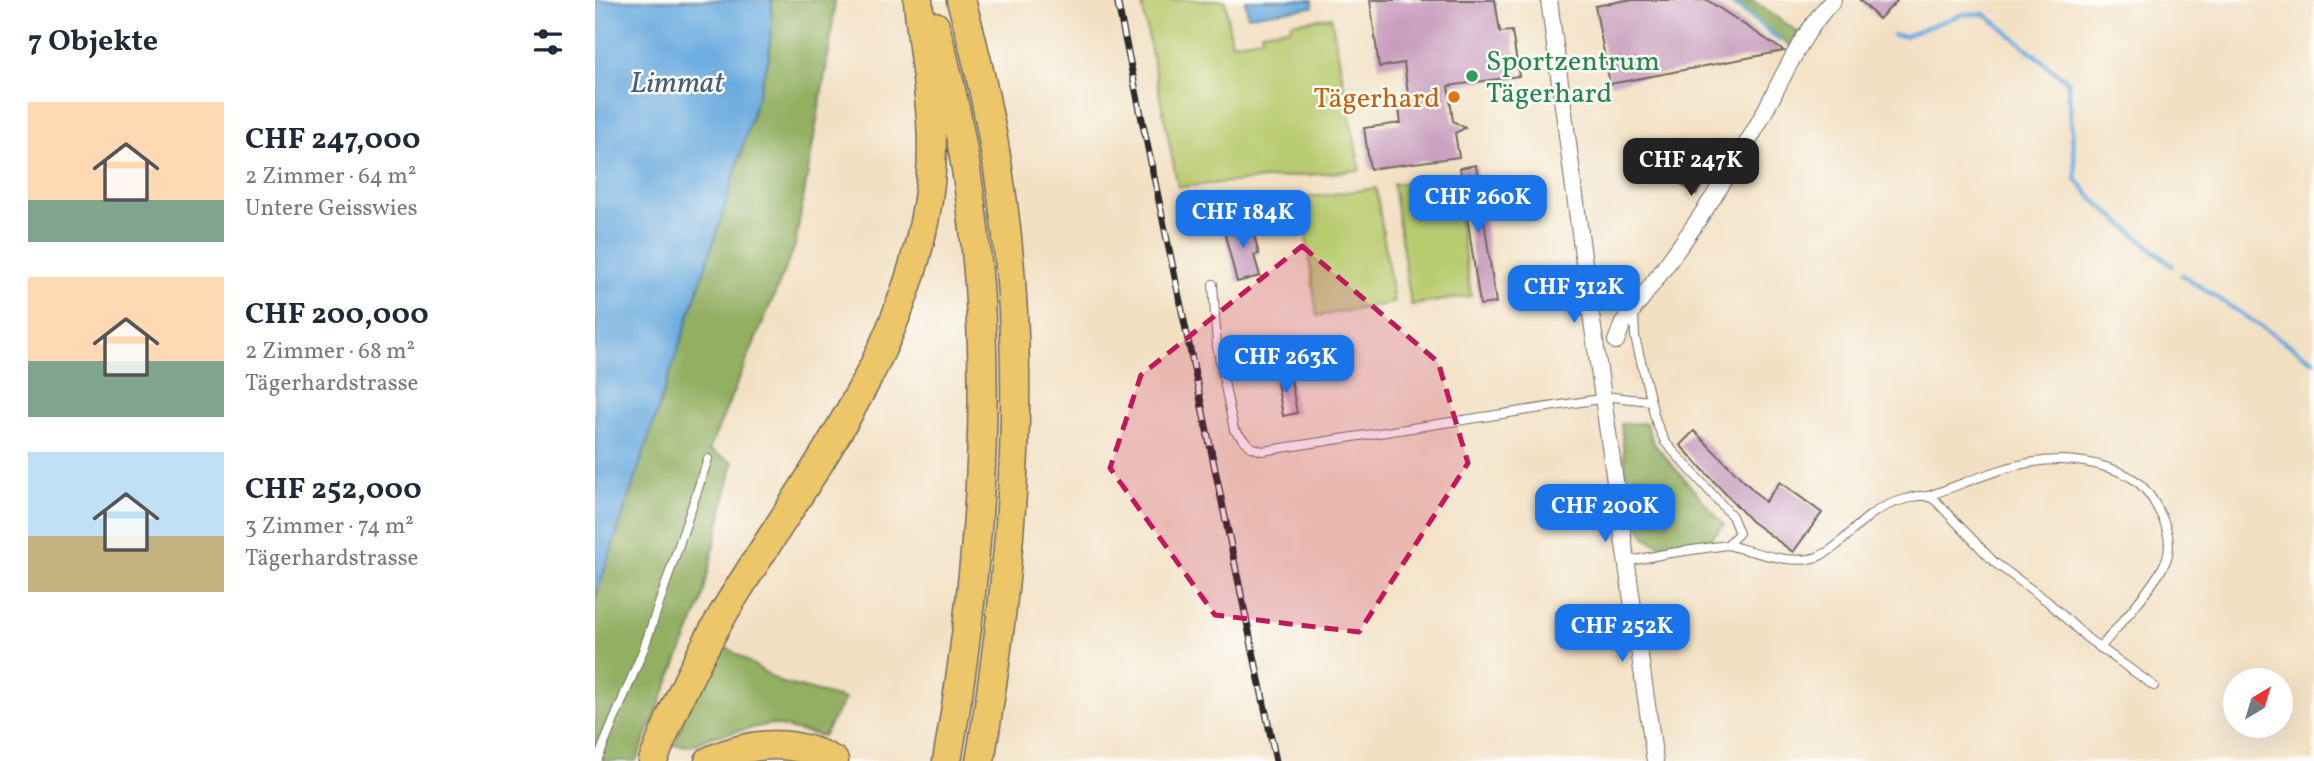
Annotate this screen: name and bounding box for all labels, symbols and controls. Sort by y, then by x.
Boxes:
text: 7 Objekte [28,21,158,63]
icon: filters [529,23,567,61]
place label: Sportzentrum Tägerhard [1486,43,1660,114]
water label: Limmat [630,63,725,105]
marker: Sportzentrum Tägerhard [1464,68,1480,84]
place label: Tägerhard [1314,80,1440,119]
marker: Tägerhard [1446,89,1462,105]
text: CHF 247,000 [245,119,420,161]
icon: home [84,130,168,214]
pin: CHF 247K [1619,138,1763,198]
text: CHF 247K [1639,145,1743,177]
text: 2 Zimmer · 64 m² [245,161,417,193]
pin: CHF 260K [1406,176,1550,235]
text: CHF 260K [1425,182,1531,214]
pin: CHF 184K [1171,190,1315,250]
text: Untere Geisswies [245,193,417,225]
text: CHF 184K [1192,197,1294,229]
pin: CHF 312K [1502,266,1646,325]
text: CHF 312K [1524,272,1624,304]
text: CHF 200,000 [245,294,429,336]
icon: home [84,305,168,389]
text: 2 Zimmer · 68 m² [245,336,415,368]
pin: CHF 263K [1214,336,1358,395]
text: CHF 263K [1234,342,1338,374]
text: Tägerhardstrasse [245,368,418,400]
text: CHF 252,000 [245,469,422,511]
icon: home [84,480,168,564]
pin: CHF 200K [1533,484,1677,544]
text: CHF 200K [1551,491,1659,523]
text: 3 Zimmer · 74 m² [245,511,414,543]
text: Tägerhardstrasse [245,543,418,575]
pin: CHF 252K [1550,604,1694,664]
text: CHF 252K [1571,611,1673,643]
north arrow [2223,668,2293,738]
map controls [2223,668,2293,738]

